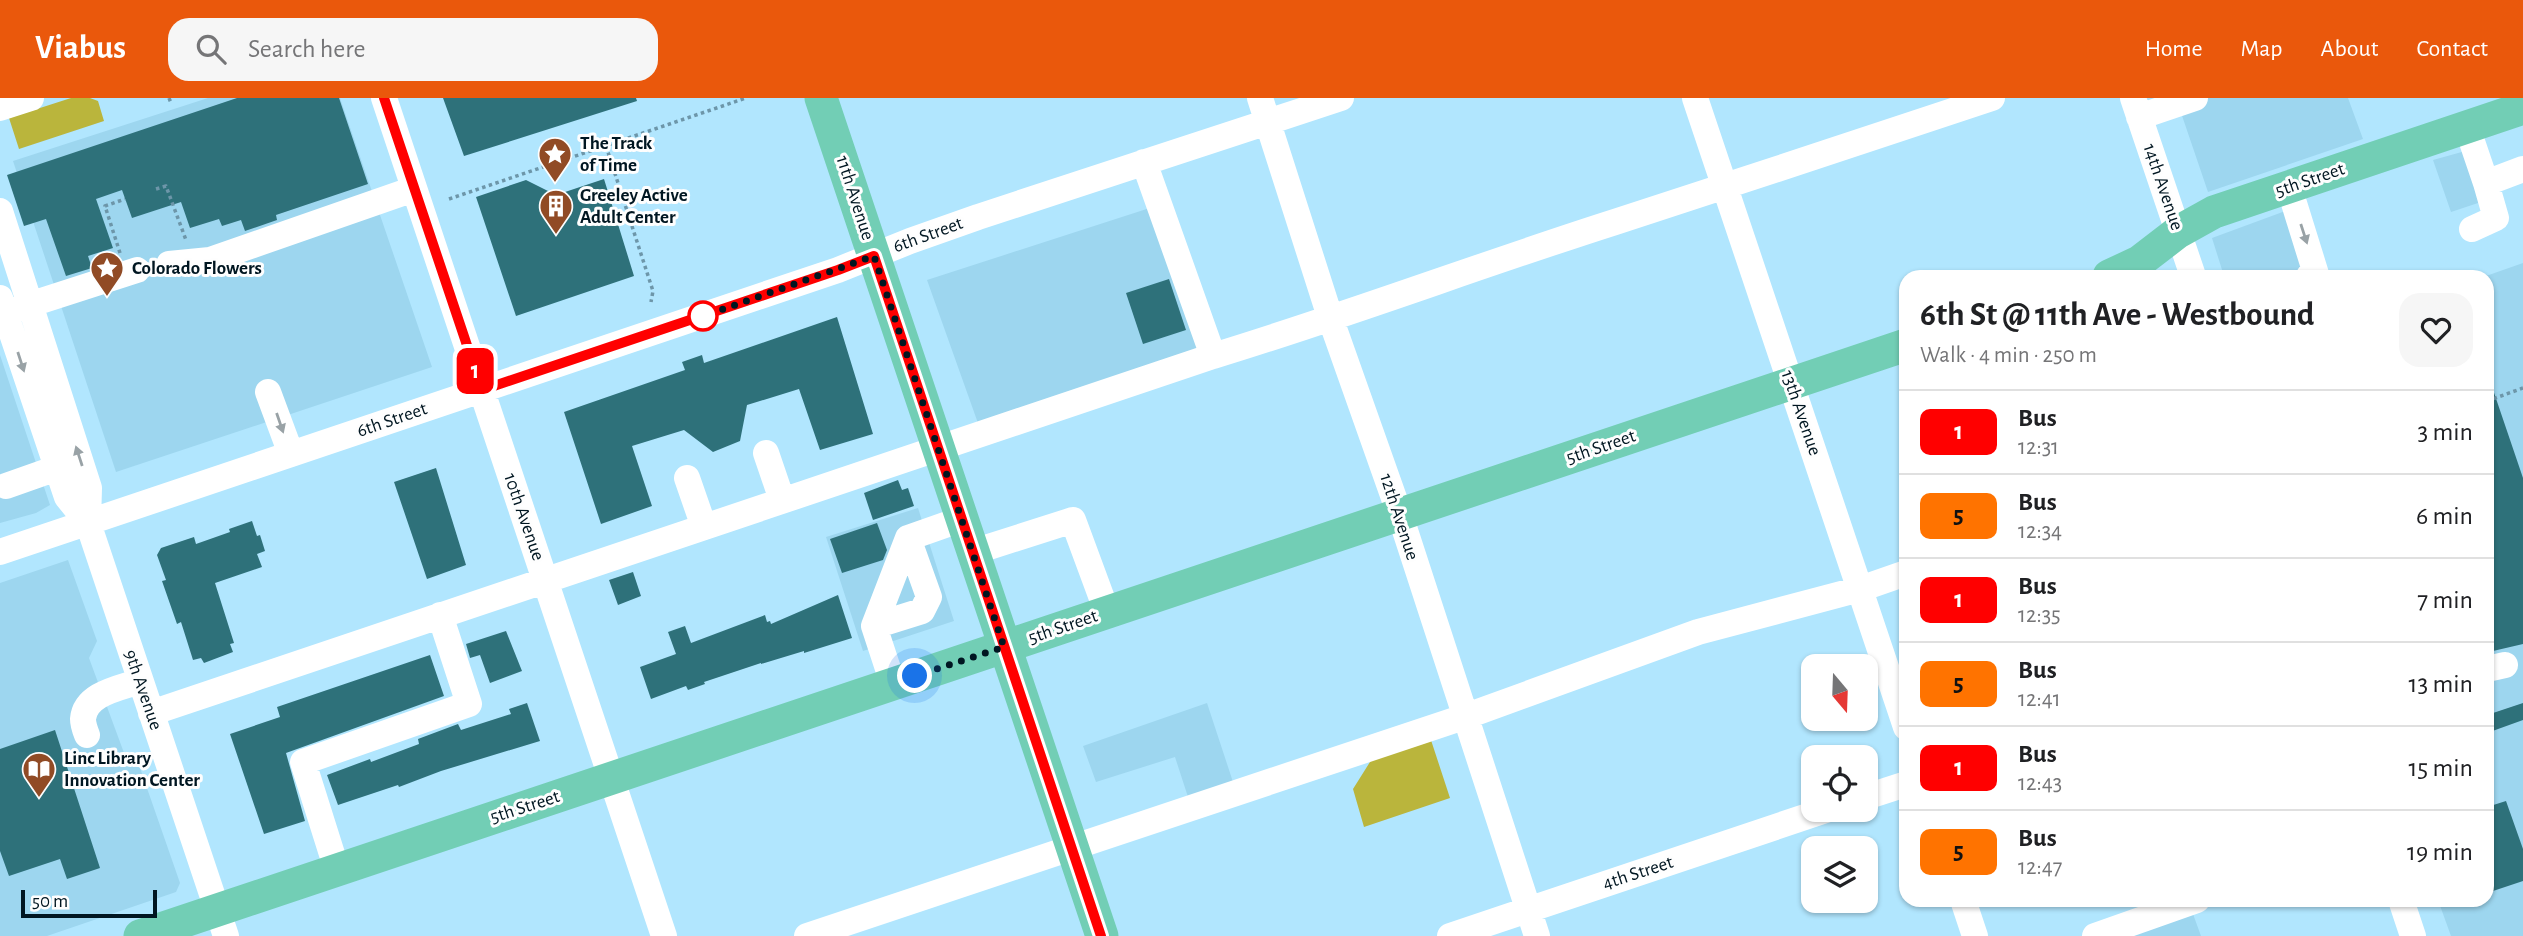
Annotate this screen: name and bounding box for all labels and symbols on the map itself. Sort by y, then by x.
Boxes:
place label: The Track of Time [580,134,653,175]
place icon: The Track of Time [536,135,574,184]
street label: 14th Avenue [2139,141,2187,233]
street label: 11th Avenue [832,153,878,243]
street label: 5th Street [2273,159,2347,201]
place label: Greeley Active Adult Center [580,186,688,227]
building icon: Greeley Active Adult Center [537,187,575,236]
street label: 6th Street [891,214,965,256]
one-way arrow [2299,224,2309,245]
place icon: Colorado Flowers [88,249,126,298]
place label: Colorado Flowers [132,259,262,278]
unlabelled marker [688,301,718,331]
line badge: 1 [452,348,498,394]
one-way arrow [17,352,27,373]
street label: 13th Avenue [1778,368,1824,458]
street label: 6th Street [355,399,429,441]
one-way arrow [275,412,286,433]
street label: 5th Street [1564,426,1638,468]
one-way arrow [73,446,84,467]
street label: 10th Avenue [500,471,548,563]
street label: 12th Avenue [1376,471,1422,563]
street label: 5th Street [1026,606,1100,648]
street label: 9th Avenue [120,647,166,733]
north arrow [1801,654,1878,732]
your location [897,658,932,693]
place label: Linc Library Innovation Center [64,749,200,790]
library icon: Linc Library Innovation Center [20,750,58,799]
street label: 5th Street [488,787,562,827]
street label: 4th Street [1600,853,1676,893]
scale bar [21,887,158,919]

